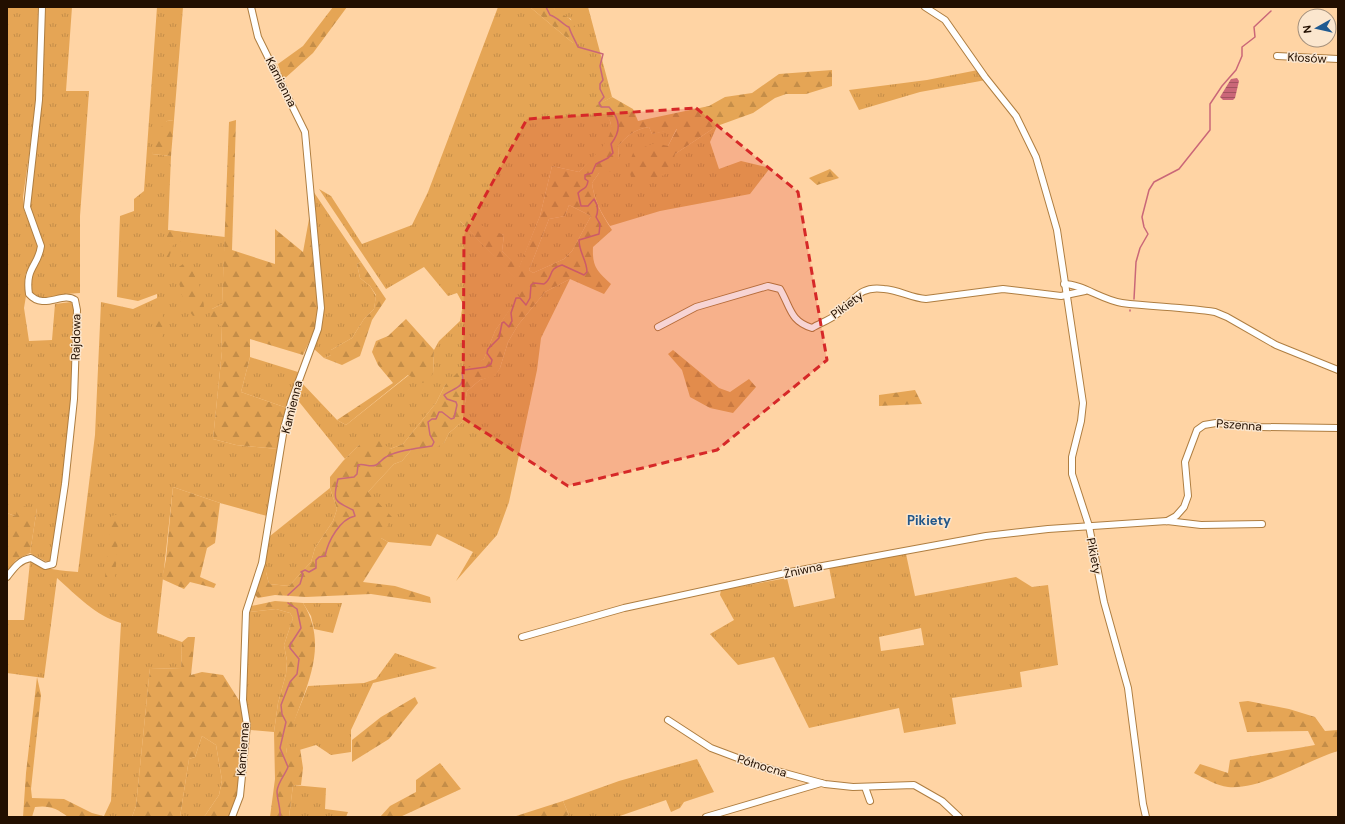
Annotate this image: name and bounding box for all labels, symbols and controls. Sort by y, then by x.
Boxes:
north arrow [1297,8,1337,48]
text: N [1300,24,1315,34]
street label: Kłosów [1287,49,1327,67]
street label: Kamienna [262,54,300,110]
street label: Pikiety [828,287,867,322]
street label: Rajdowa [68,314,84,360]
street label: Kamienna [278,379,306,435]
street label: Pszenna [1216,415,1262,435]
district label: Pikiety [907,512,951,529]
street label: Pikiety [1083,536,1105,576]
street label: Żniwna [782,558,824,582]
street label: Kamienna [233,722,253,776]
street label: Północna [735,751,789,781]

